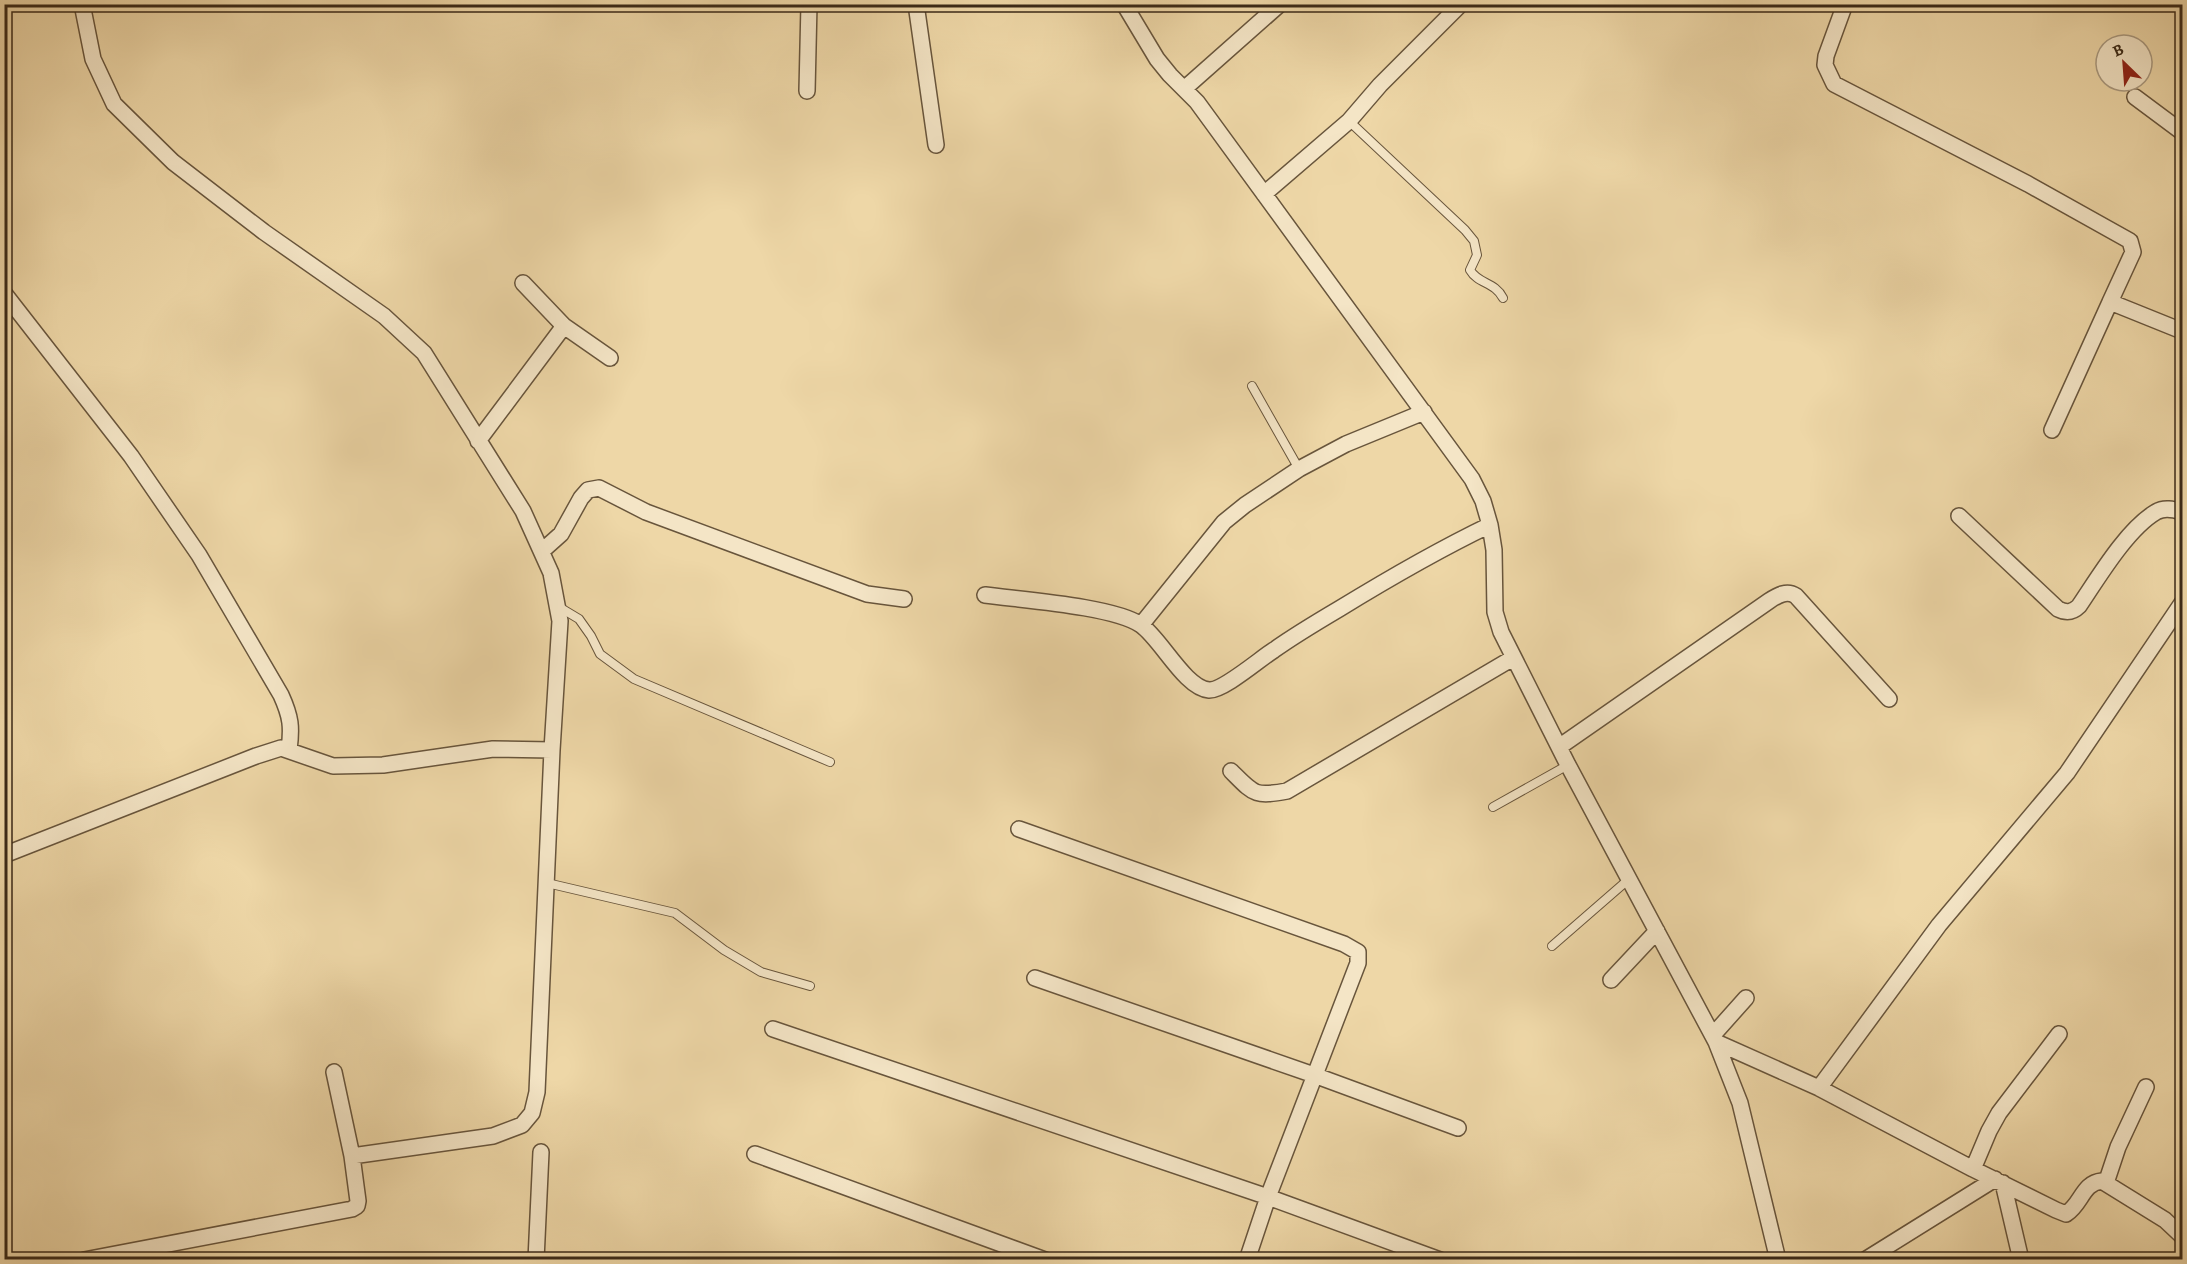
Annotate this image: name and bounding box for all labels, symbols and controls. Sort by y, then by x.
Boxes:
north arrow [2094,33,2154,93]
text: B [2109,38,2127,62]

